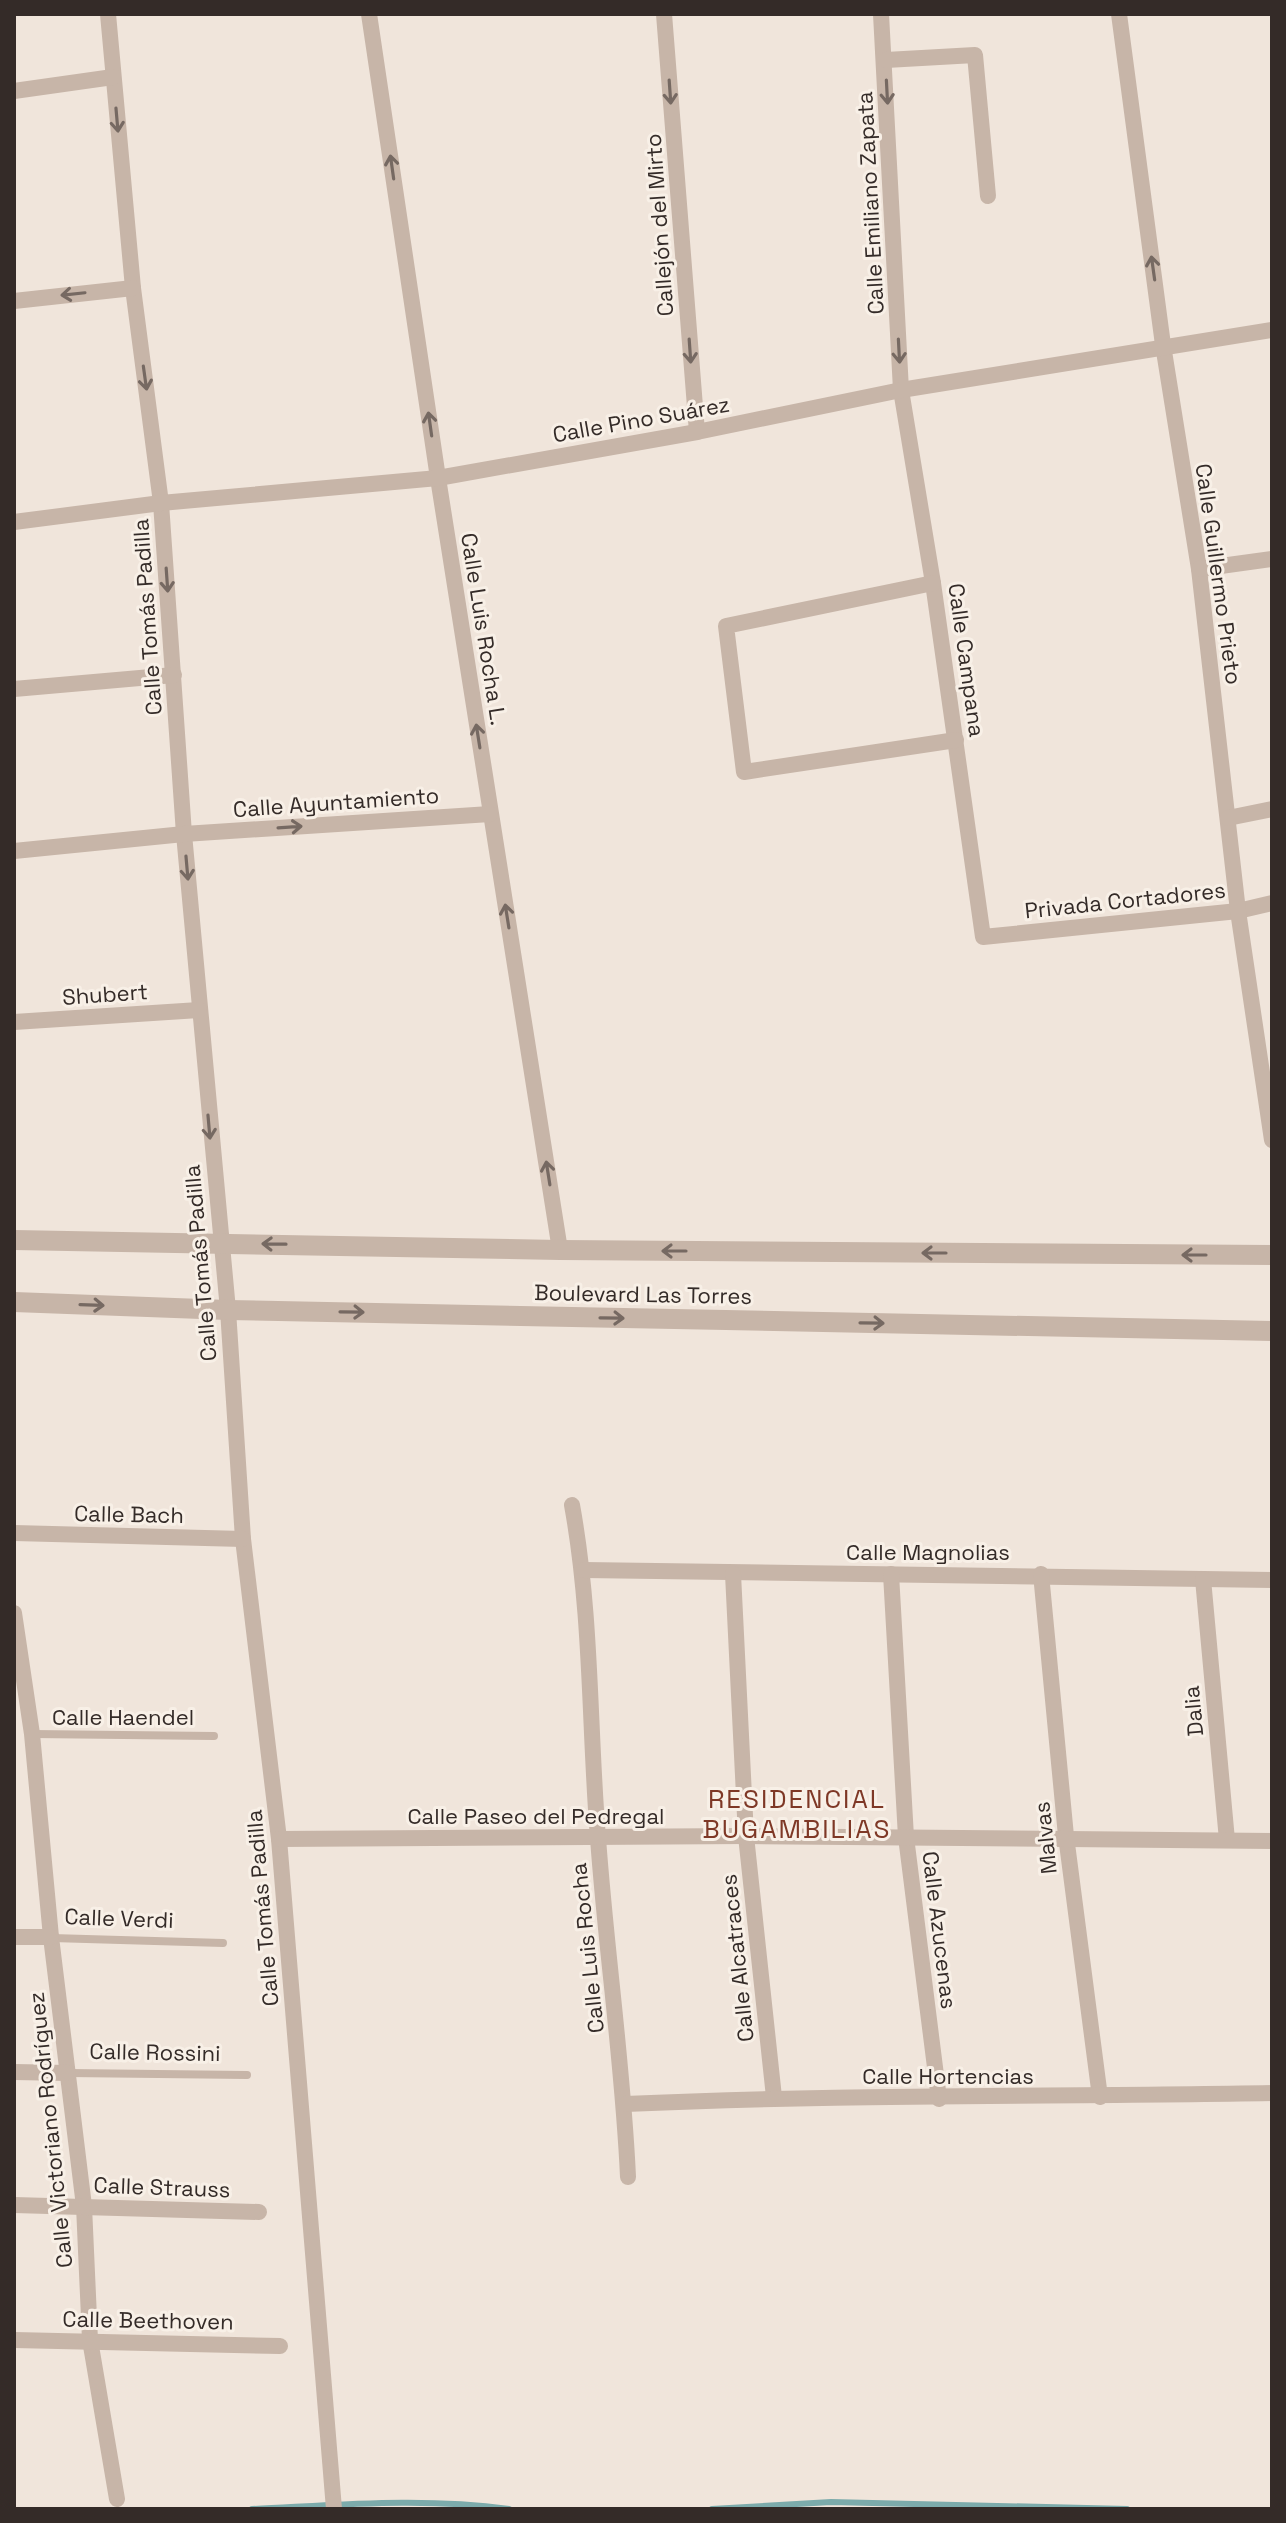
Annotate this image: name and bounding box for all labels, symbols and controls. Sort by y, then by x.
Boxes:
one-way arrow [663,78,678,105]
one-way arrow [880,78,895,105]
street label: Calle Emiliano Zapata [850,90,890,315]
one-way arrow [110,106,125,133]
street label: Callejón del Mirto [639,133,679,317]
one-way arrow [384,155,399,180]
one-way arrow [1145,255,1160,281]
one-way arrow [61,287,87,302]
one-way arrow [683,337,698,364]
one-way arrow [892,337,907,364]
one-way arrow [138,365,153,390]
street label: Calle Pino Suárez [550,390,732,448]
one-way arrow [422,412,437,437]
street label: Calle Guillermo Prieto [1190,462,1248,686]
street label: Calle Tomás Padilla [126,517,168,716]
street label: Calle Luis Rocha L. [455,531,513,727]
one-way arrow [160,566,175,593]
street label: Calle Campana [942,581,992,739]
one-way arrow [470,724,485,750]
street label: Calle Ayuntamiento [232,781,440,823]
one-way arrow [276,819,303,834]
one-way arrow [180,854,195,881]
street label: Privada Cortadores [1023,876,1227,924]
one-way arrow [498,904,513,929]
street label: Shubert [61,977,149,1011]
one-way arrow [202,1113,217,1140]
one-way arrow [539,1161,554,1186]
street label: Calle Tomás Padilla [177,1163,223,1362]
one-way arrow [261,1236,288,1252]
one-way arrow [661,1243,688,1259]
one-way arrow [921,1245,948,1261]
one-way arrow [1181,1247,1208,1263]
street label: Boulevard Las Torres [534,1278,752,1310]
one-way arrow [78,1297,105,1312]
one-way arrow [338,1305,365,1320]
one-way arrow [598,1310,625,1325]
one-way arrow [858,1315,885,1331]
street label: Calle Bach [74,1499,184,1529]
street label: Calle Magnolias [846,1538,1010,1566]
street label: Dalia [1177,1684,1209,1737]
street label: Calle Haendel [52,1703,194,1731]
district label: RESIDENCIAL BUGAMBILIAS [703,1782,891,1846]
street label: Malvas [1027,1800,1063,1876]
street label: Calle Paseo del Pedregal [407,1802,665,1830]
street label: Calle Tomás Padilla [239,1808,285,2007]
street label: Calle Azucenas [916,1850,964,2010]
street label: Calle Luis Rocha [564,1861,610,2035]
street label: Calle Alcatraces [714,1873,760,2043]
street label: Calle Verdi [64,1902,174,1934]
street label: Calle Victoriano Rodríguez [22,1991,78,2269]
street label: Calle Rossini [89,2037,221,2067]
street label: Calle Hortencias [862,2062,1034,2090]
street label: Calle Strauss [93,2171,231,2203]
street label: Calle Beethoven [62,2305,234,2335]

